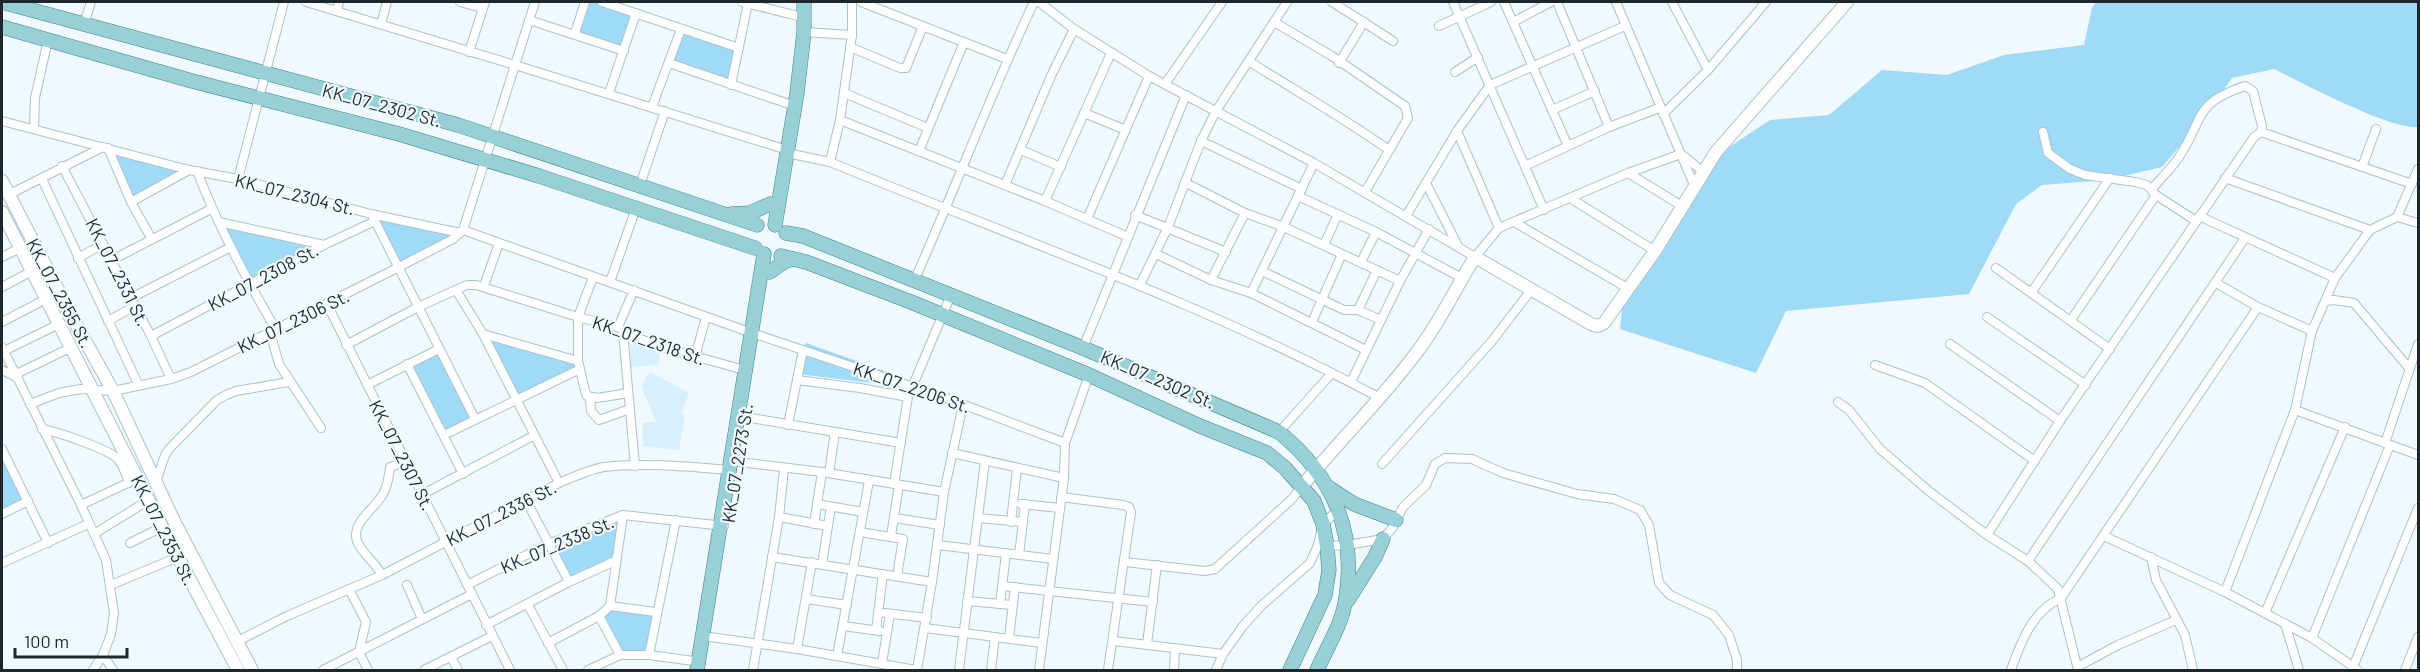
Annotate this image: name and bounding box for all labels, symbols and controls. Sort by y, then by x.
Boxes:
street label: KK_07_2302 St. [320,79,444,131]
street label: KK_07_2304 St. [233,168,357,220]
street label: KK_07_2331 St. [81,214,155,330]
street label: KK_07_2355 St. [22,234,98,352]
street label: KK_07_2308 St. [204,239,322,315]
street label: KK_07_2306 St. [233,284,353,358]
street label: KK_07_2318 St. [590,310,708,370]
street label: KK_07_2302 St. [1097,345,1219,413]
street label: KK_07_2206 St. [850,357,974,417]
street label: KK_07_2307 St. [365,396,439,514]
street label: KK_07_2273 St. [717,402,757,524]
street label: KK_07_2353 St. [127,471,201,589]
street label: KK_07_2336 St. [442,476,560,550]
street label: KK_07_2338 St. [497,510,617,578]
scale bar [15,621,128,659]
text: 100 m [24,630,69,652]

